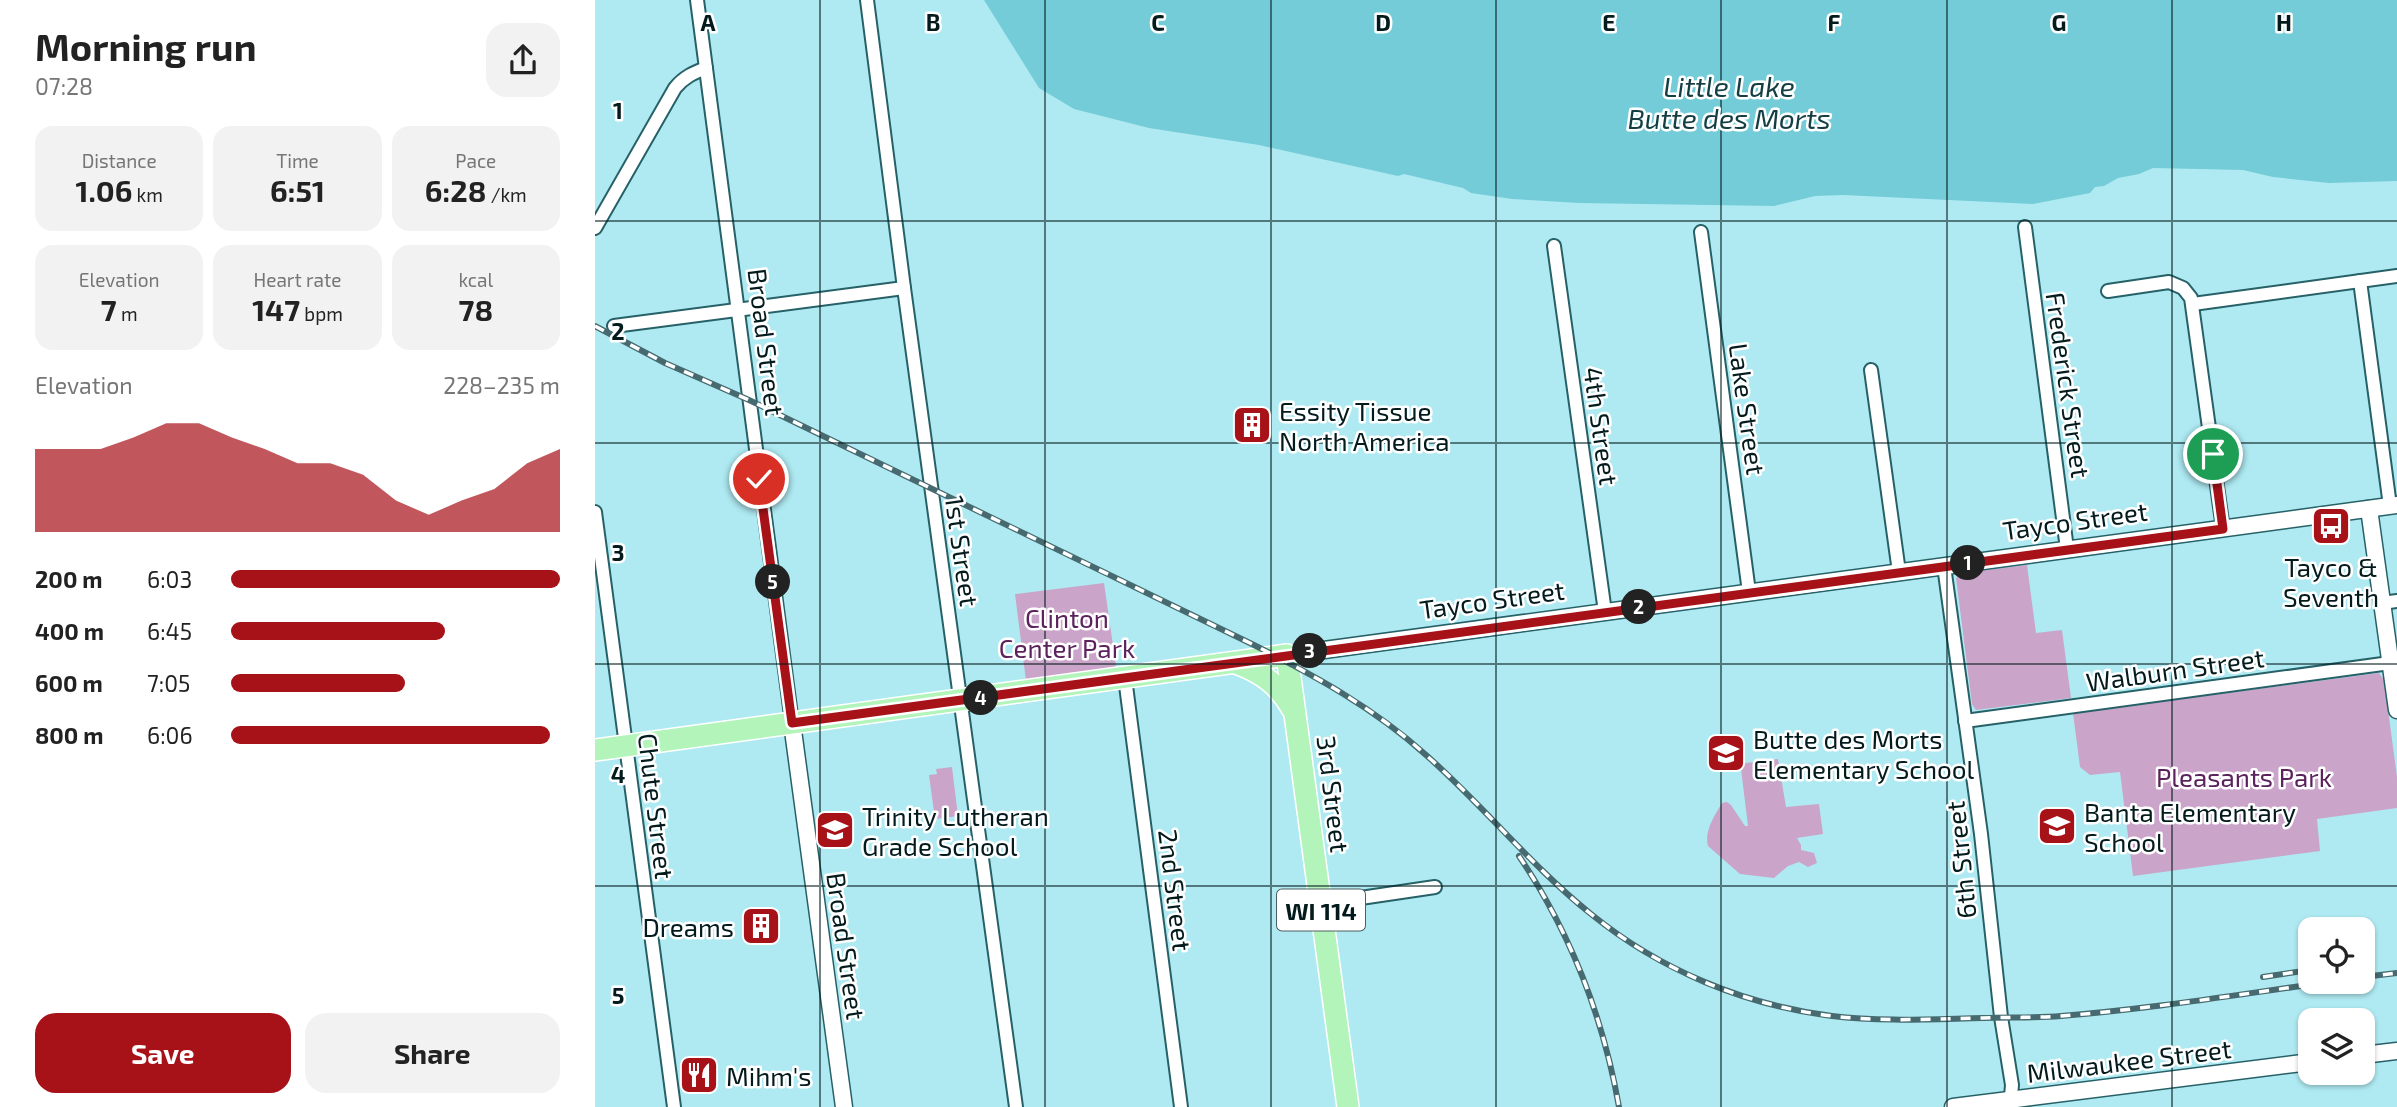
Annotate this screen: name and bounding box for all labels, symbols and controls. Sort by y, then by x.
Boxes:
text: A [700,8,716,36]
text: B [926,8,940,36]
text: C [1151,8,1165,36]
text: D [1375,8,1391,36]
text: E [1602,8,1616,36]
text: F [1828,8,1841,36]
text: G [2052,8,2066,36]
text: H [2276,8,2292,36]
text: Morning run [35,23,256,69]
button: share [486,23,560,97]
water label: Little Lake Butte des Morts [1627,69,1831,135]
text: 07:28 [35,72,93,100]
text: 1 [613,96,623,124]
text: Distance [82,149,157,172]
text: Time [276,149,319,172]
text: Pace [455,149,496,172]
text: 1.06 [75,172,132,208]
text: 6:51 [270,172,325,208]
text: 6:28 [425,172,486,208]
text: km [132,183,163,206]
text: /km [486,183,527,206]
street label: Broad Street [743,267,791,418]
text: Elevation [79,268,159,291]
text: Heart rate [254,268,341,291]
text: kcal [458,268,493,291]
street label: Frederick Street [2041,290,2097,480]
text: 7 [101,291,117,327]
text: 147 [252,291,300,327]
text: 78 [459,291,493,327]
text: m [117,302,138,325]
text: bpm [300,302,343,325]
text: 2 [611,317,625,345]
street label: Lake Street [1723,341,1773,477]
street label: 4th Street [1578,365,1626,487]
text: Elevation [35,371,133,399]
text: 228–235 m [443,371,560,399]
place label: Essity Tissue North America [1279,395,1449,456]
building icon: Essity Tissue North America [1231,404,1273,446]
pin [2183,424,2243,484]
icon: arrive [2194,435,2232,473]
pin [729,449,789,509]
icon: check [740,460,778,498]
street label: 1st Street [940,494,986,608]
street label: Tayco Street [2001,494,2149,546]
bus stop icon: Tayco & Seventh [2310,505,2352,547]
text: 3 [611,538,625,566]
pin: 1 [1951,546,1985,580]
text: 1 [1963,551,1972,574]
place label: Tayco & Seventh [2283,551,2379,612]
pin: 5 [755,564,791,600]
text: 200 m [35,565,103,593]
text: 6:03 [147,565,192,593]
text: 5 [767,570,778,593]
street label: Tayco Street [1418,573,1566,625]
pin: 2 [1621,590,1657,624]
text: 2 [1633,595,1644,618]
park label: Clinton Center Park [999,602,1135,663]
text: 400 m [35,617,104,645]
text: 6:45 [147,617,192,645]
pin: 3 [1293,634,1327,668]
text: 3 [1304,639,1315,662]
street label: Walburn Street [2084,641,2266,697]
text: 600 m [35,669,103,697]
text: 7:05 [147,669,190,697]
pin: 4 [963,680,999,716]
text: 4 [974,686,987,709]
text: 800 m [35,721,104,749]
text: 6:06 [147,721,193,749]
place label: Butte des Morts Elementary School [1753,723,1975,784]
street label: Chute Street [633,731,681,881]
school or university icon: Butte des Morts Elementary School [1705,732,1747,774]
street label: 3rd Street [1311,734,1357,854]
text: 4 [611,760,625,788]
park label: Pleasants Park [2156,761,2332,792]
place label: Banta Elementary School [2084,796,2296,857]
place label: Trinity Lutheran Grade School [862,800,1049,861]
street label: 6th Street [1938,800,1982,920]
school or university icon: Banta Elementary School [2036,805,2078,847]
school or university icon: Trinity Lutheran Grade School [814,809,856,851]
street label: 2nd Street [1153,827,1199,953]
street label: Broad Street [821,870,873,1022]
road number: WI 114 [1277,890,1365,930]
building icon: Dreams [740,905,782,947]
place label: Dreams [642,911,734,942]
map controls [2298,917,2375,1085]
button: locate [2298,917,2375,994]
text: 5 [612,981,624,1009]
button: layers [2298,1008,2375,1085]
button: Save [35,1013,291,1093]
button: Share [305,1013,560,1093]
street label: Milwaukee Street [2025,1032,2233,1088]
restaurant icon: Mihm's [678,1054,720,1096]
place label: Mihm's [726,1060,812,1091]

